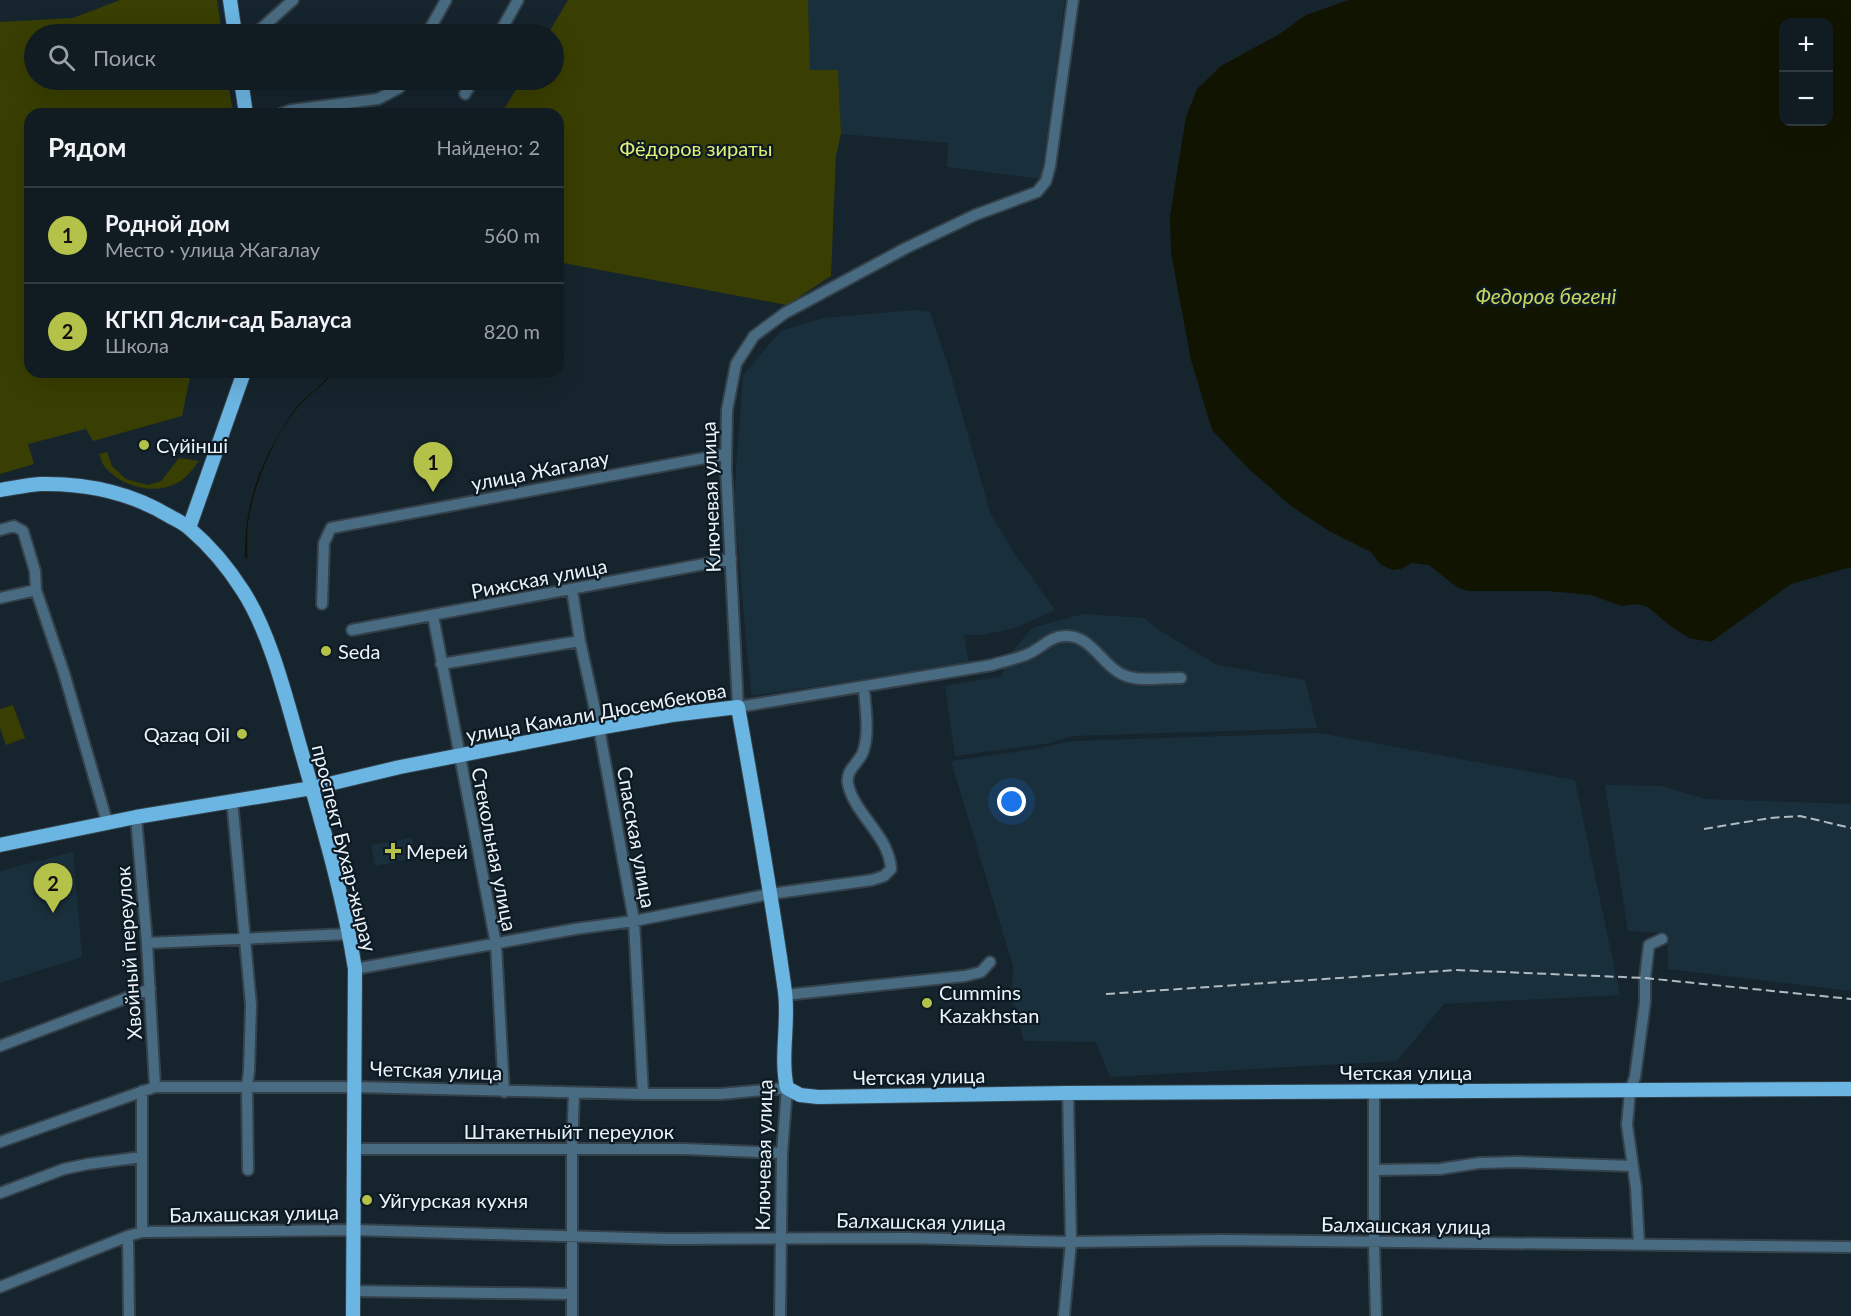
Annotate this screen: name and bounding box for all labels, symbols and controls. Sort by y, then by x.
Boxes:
map controls [1779,18,1833,126]
button: + [1779,18,1833,72]
search box [24,24,564,90]
icon: search [45,41,78,74]
text: Поиск [93,44,156,71]
button: − [1779,72,1833,126]
text: Рядом [48,131,126,163]
text: Найдено: 2 [437,135,540,159]
park label: Фёдоров зираты [619,136,773,160]
text: Родной дом [105,210,230,237]
text: 1 [62,223,73,247]
text: 560 m [484,223,540,247]
text: Место · улица Жагалау [105,237,320,261]
water label: Федоров бөгені [1476,283,1617,308]
text: КГКП Ясли-сад Балауса [105,306,352,333]
text: 2 [62,319,73,343]
text: 820 m [484,319,540,343]
text: Школа [105,333,169,357]
street label: Ключевая улица [695,421,725,573]
place label: Сүйінші [156,433,228,457]
marker: Сүйінші [137,438,151,452]
pin: 1 [414,442,452,492]
street label: улица Жагалау [469,445,612,495]
street label: Рижская улица [469,553,609,603]
place label: Seda [338,639,381,663]
marker: Seda [319,644,333,658]
street label: улица Камали Дюсембекова [464,677,728,747]
place label: Qazaq Oil [144,722,230,746]
marker: Qazaq Oil [235,727,249,741]
street label: проспект Бухар-жырау [308,742,383,955]
street label: Спасская улица [613,764,661,910]
street label: Стекольная улица [467,765,523,933]
your location [997,787,1026,816]
place label: Мерей [406,839,468,863]
marker: Мерей [384,842,402,860]
pin: 2 [34,864,72,913]
street label: Хвойный переулок [110,865,146,1041]
place label: Cummins Kazakhstan [939,980,1039,1027]
marker: Cummins Kazakhstan [920,996,934,1010]
street label: Четская улица [369,1056,503,1084]
street label: Четская улица [1340,1060,1472,1084]
street label: Четская улица [853,1063,985,1089]
street label: Ключевая улица [750,1079,776,1231]
street label: Штакетныйт переулок [464,1119,675,1143]
place label: Уйгурская кухня [379,1188,528,1212]
marker: Уйгурская кухня [360,1193,374,1207]
street label: Балхашская улица [169,1200,339,1226]
street label: Балхашская улица [836,1208,1006,1234]
street label: Балхашская улица [1321,1212,1491,1238]

